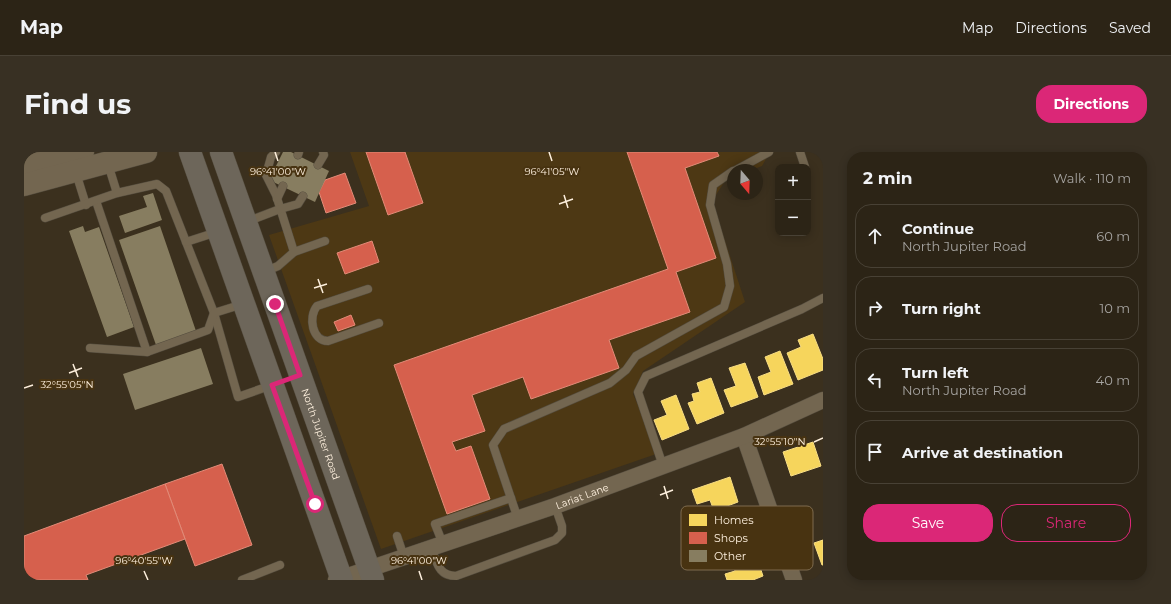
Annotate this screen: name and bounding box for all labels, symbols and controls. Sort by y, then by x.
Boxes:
text: Map [20,16,63,39]
text: Map [962,19,993,37]
text: Directions [1015,19,1087,37]
text: Saved [1109,19,1151,37]
button: Directions [1036,85,1147,123]
text: Find us [24,87,131,121]
north arrow [727,164,763,200]
map controls [775,164,811,236]
button: + [775,164,811,200]
text: 96°41'00"W [250,165,306,178]
text: 96°41'05"W [525,165,579,178]
text: 2 min [863,168,913,188]
text: Walk · 110 m [1053,170,1131,186]
button: − [775,200,811,236]
text: Continue [902,219,974,238]
icon: ahead [864,225,886,247]
text: 60 m [1096,228,1130,244]
text: North Jupiter Road [902,238,1027,254]
route end [266,295,284,313]
icon: right [864,297,886,319]
text: Turn right [902,299,981,318]
text: 10 m [1100,300,1130,316]
text: Turn left [902,363,969,382]
icon: left [864,369,886,391]
text: 40 m [1096,372,1130,388]
text: 32°55'05"N [40,378,94,391]
text: North Jupiter Road [902,382,1027,398]
street label: North Jupiter Road [298,387,343,481]
text: 32°55'10"N [754,435,806,448]
icon: arrive [864,441,886,463]
text: Arrive at destination [902,443,1063,462]
street label: Lariat Lane [554,481,611,512]
route start [306,495,324,513]
button: Save [863,504,993,542]
button: Share [1001,504,1131,542]
legend [681,506,813,570]
text: Homes [714,513,754,527]
text: Shops [714,531,749,545]
text: Other [714,549,746,563]
text: 96°40'55"W [115,554,173,567]
text: 96°41'00"W [391,554,447,567]

